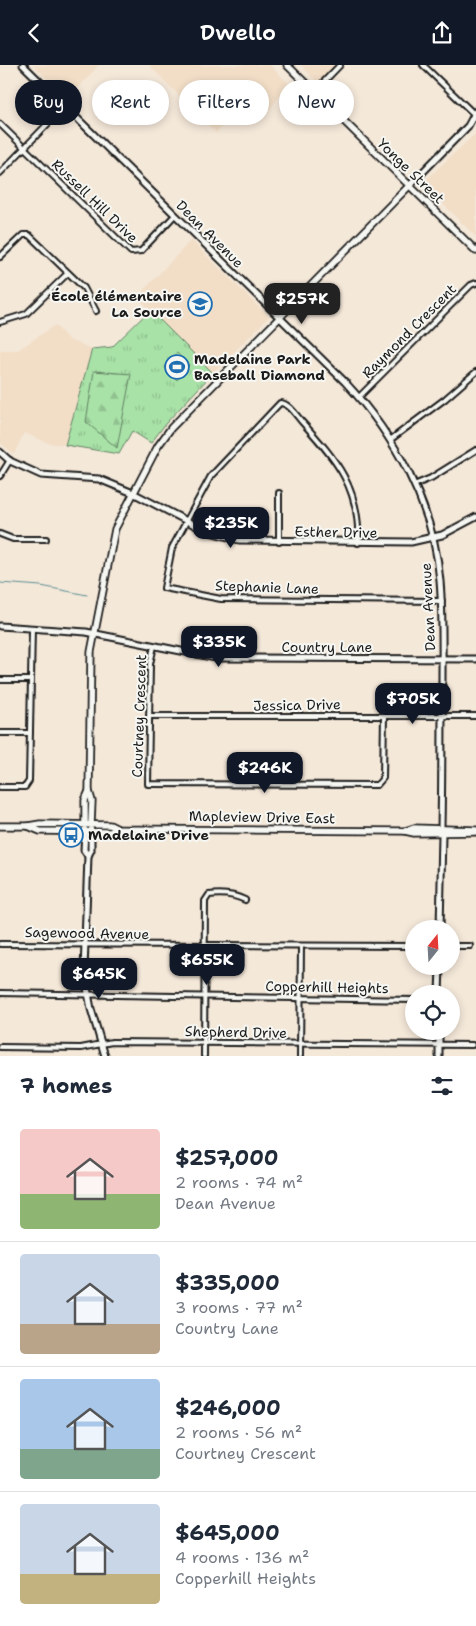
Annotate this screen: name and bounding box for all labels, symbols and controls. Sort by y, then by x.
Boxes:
text: Dwello [200,18,276,47]
icon: back [20,19,48,47]
icon: share [428,19,456,47]
chip: Buy [15,80,82,125]
chip: Rent [92,80,169,125]
chip: Filters [179,80,269,125]
chip: New [279,80,354,125]
street label: Yonge Street [374,135,448,207]
street label: Russell Hill Drive [48,155,142,247]
street label: Dean Avenue [172,196,248,272]
street label: Raymond Crescent [358,280,460,382]
pin: $257K [267,283,337,325]
place label: École élémentaire La Source [51,287,182,321]
text: $257K [275,288,329,309]
school or university icon: École élémentaire La Source [187,291,213,317]
place label: Madelaine Park Baseball Diamond [194,350,325,384]
sports icon: Madelaine Park Baseball Diamond [164,354,190,380]
pin: $235K [196,507,266,549]
text: $235K [204,512,258,533]
street label: Esther Drive [294,522,378,542]
street label: Dean Avenue [417,562,439,652]
street label: Stephanie Lane [215,576,319,598]
pin: $335K [184,625,254,668]
text: $335K [192,631,246,652]
street label: Country Lane [282,638,372,656]
street label: Courtney Crescent [128,654,150,778]
pin: $705K [378,683,448,725]
text: $705K [386,688,440,709]
street label: Jessica Drive [253,695,341,715]
pin: $246K [230,751,300,794]
text: $246K [238,757,292,778]
street label: Mapleview Drive East [189,807,335,827]
bus stop icon: Madelaine Drive [58,822,84,848]
place label: Madelaine Drive [88,826,209,844]
north arrow [405,920,460,975]
map controls [405,920,460,1040]
street label: Sagewood Avenue [25,923,149,943]
pin: $655K [172,943,242,986]
text: $655K [181,949,233,970]
pin: $645K [64,957,134,1000]
text: $645K [72,963,126,984]
street label: Copperhill Heights [265,977,389,997]
button: locate [405,985,460,1040]
street label: Shepherd Drive [185,1022,287,1042]
text: 7 homes [20,1072,112,1100]
icon: filters [428,1072,456,1100]
text: $257,000 [175,1144,279,1172]
icon: home [60,1149,120,1209]
text: 2 rooms · 74 m² [175,1172,303,1193]
text: Dean Avenue [175,1193,276,1214]
text: $335,000 [175,1269,280,1297]
icon: home [60,1274,120,1334]
text: 3 rooms · 77 m² [175,1297,303,1318]
text: Country Lane [175,1318,279,1339]
text: $246,000 [175,1394,281,1422]
icon: home [60,1399,120,1459]
text: 2 rooms · 56 m² [175,1422,302,1443]
text: Courtney Crescent [175,1443,316,1464]
text: $645,000 [175,1519,280,1547]
icon: home [60,1524,120,1584]
text: 4 rooms · 136 m² [175,1547,309,1568]
text: Copperhill Heights [175,1568,316,1589]

